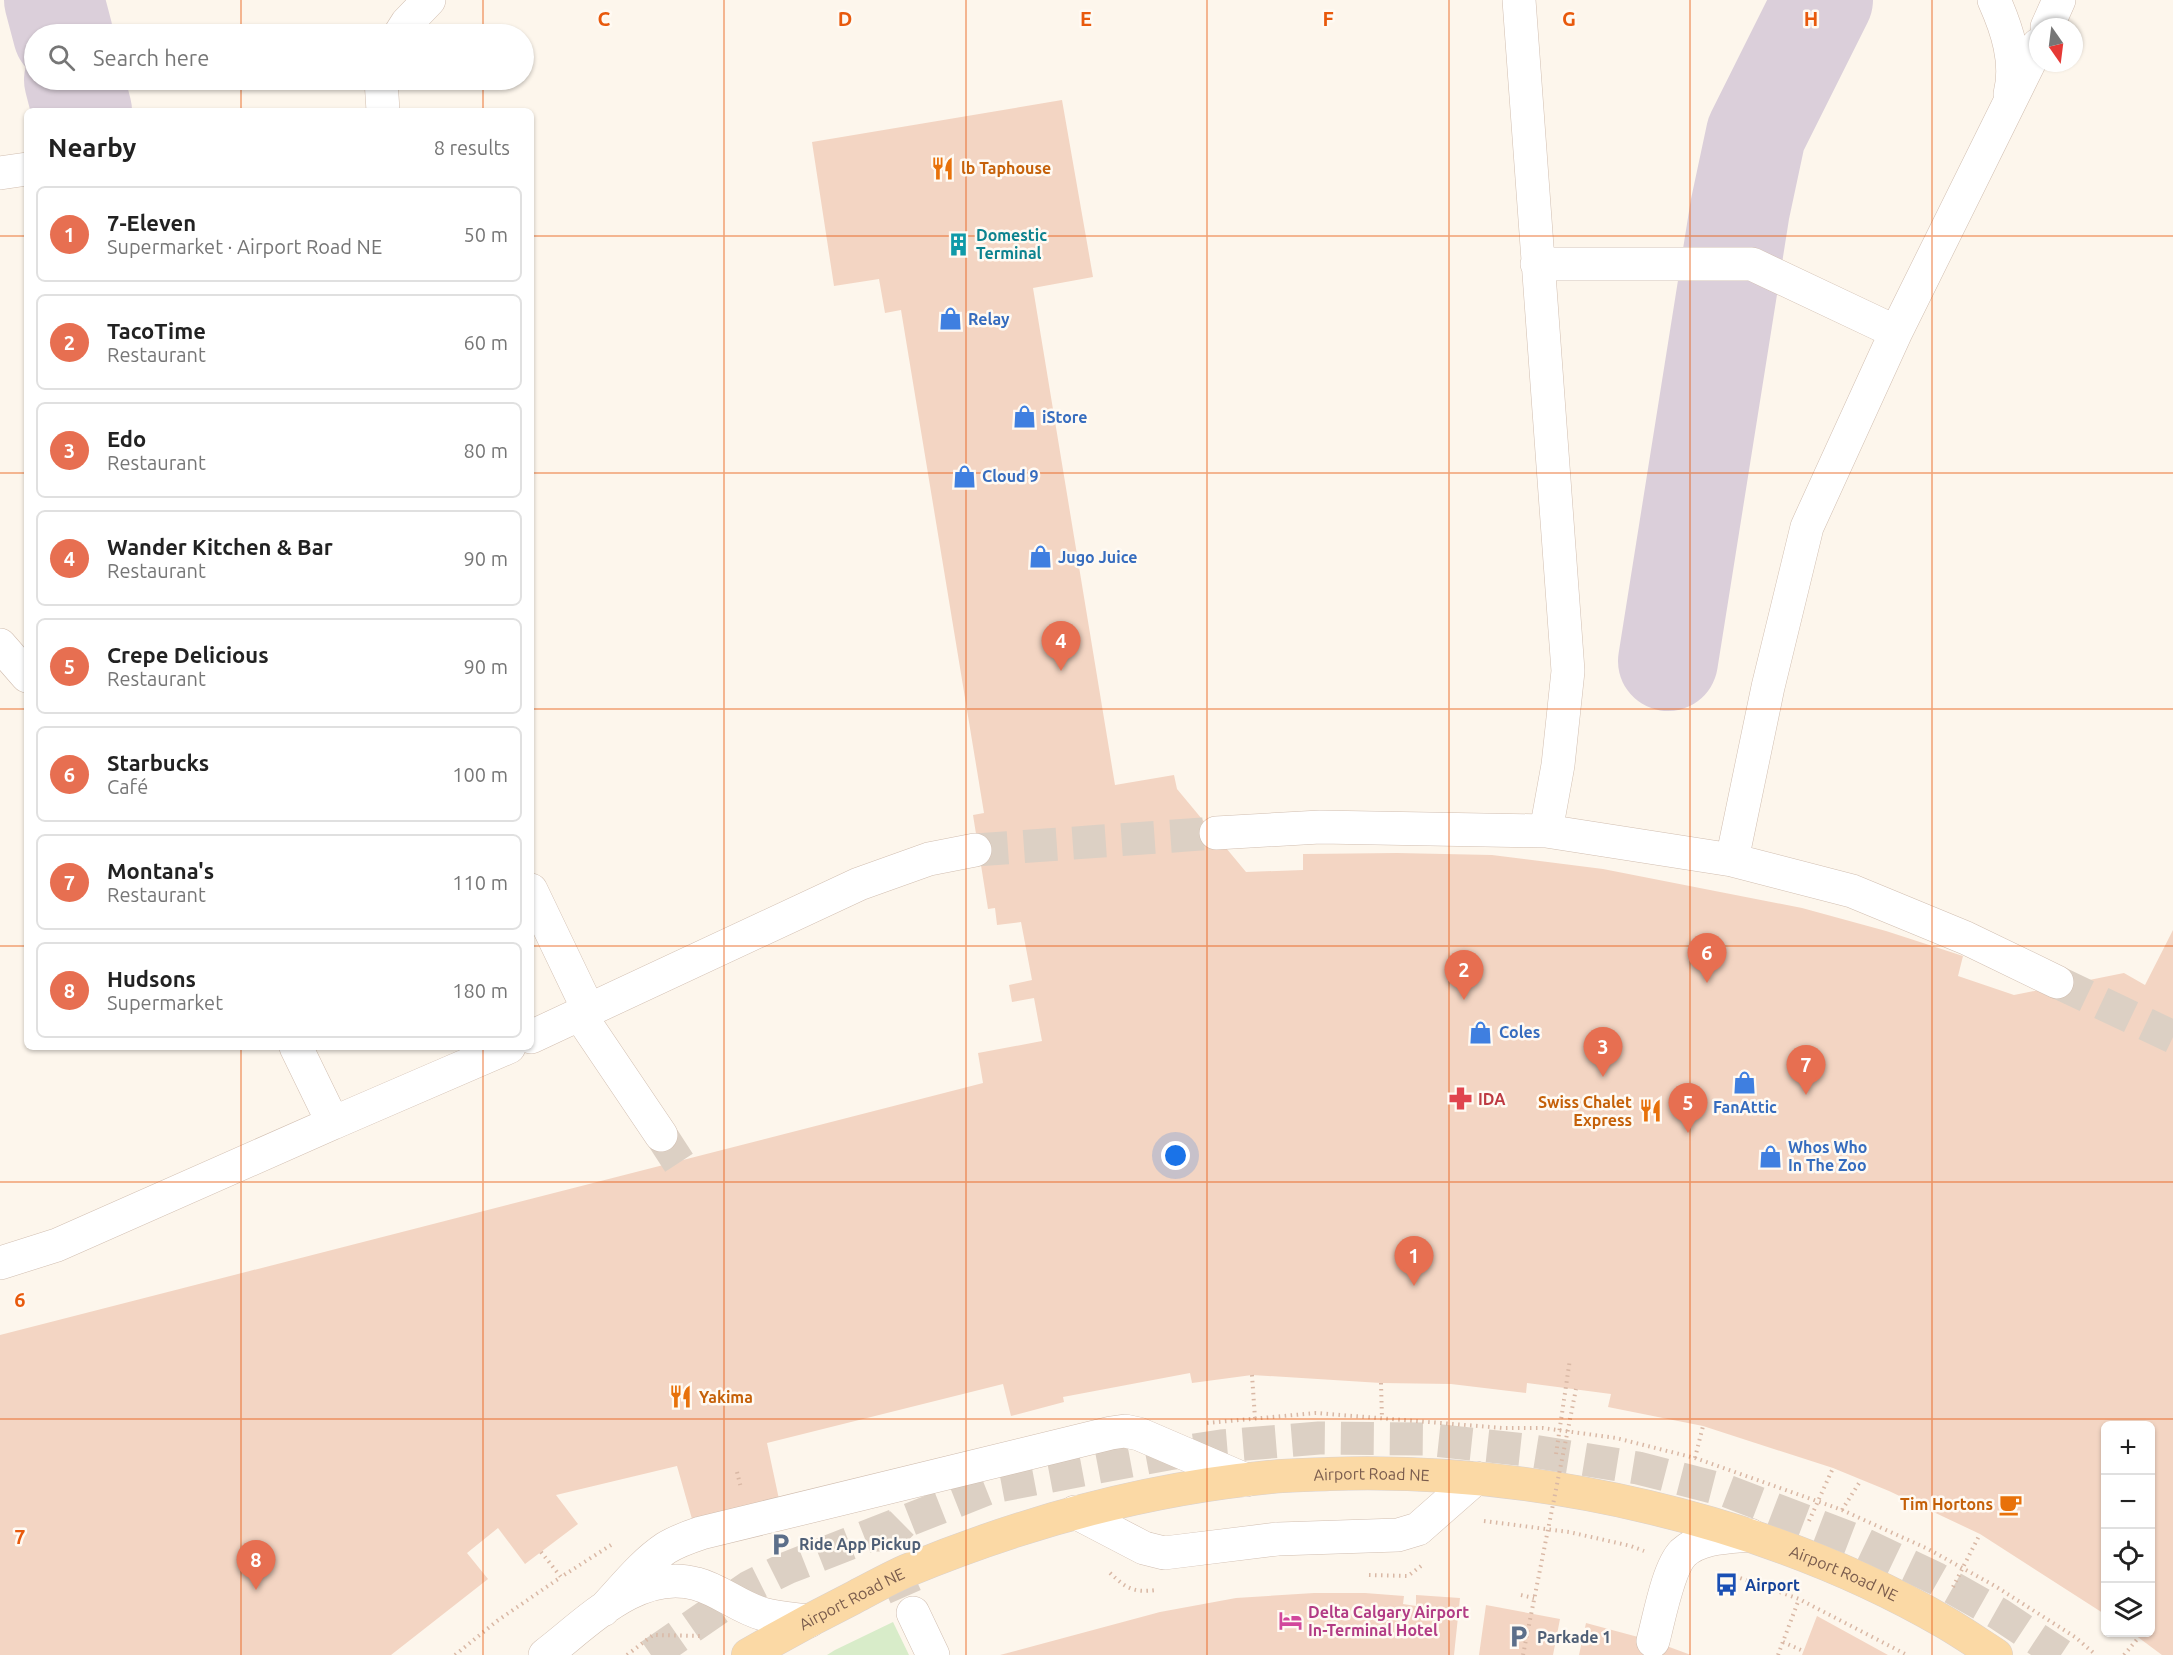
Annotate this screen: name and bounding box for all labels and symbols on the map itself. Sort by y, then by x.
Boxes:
text: C [598,7,611,30]
text: D [838,7,852,30]
text: E [1080,7,1092,30]
text: F [1322,7,1334,30]
text: G [1562,7,1576,30]
text: H [1804,7,1818,30]
north arrow [2029,18,2083,72]
restaurant icon: lb Taphouse [930,155,956,181]
place label: lb Taphouse [961,159,1051,177]
place label: Domestic Terminal [976,226,1047,262]
building icon: Domestic Terminal [945,231,971,257]
shop icon: Relay [937,306,963,332]
place label: Relay [968,310,1010,328]
shop icon: iStore [1011,404,1037,430]
place label: iStore [1042,408,1087,426]
shop icon: Cloud 9 [951,463,977,489]
place label: Cloud 9 [982,467,1038,485]
shop icon: Jugo Juice [1027,544,1053,570]
place label: Jugo Juice [1058,548,1137,566]
pin: 4 [1042,622,1080,671]
pin: 6 [1688,934,1726,983]
pin: 2 [1444,950,1484,1000]
shop icon: Coles [1468,1019,1494,1045]
place label: Coles [1499,1023,1540,1041]
pin: 3 [1584,1028,1622,1077]
pin: 7 [1786,1046,1826,1095]
shop icon: FanAttic [1732,1069,1758,1095]
pin: 5 [1668,1084,1708,1133]
pharmacy icon: IDA [1447,1086,1473,1112]
place label: IDA [1478,1090,1506,1108]
place label: Swiss Chalet Express [1538,1093,1632,1129]
restaurant icon: Swiss Chalet Express [1637,1098,1663,1124]
place label: FanAttic [1713,1098,1777,1116]
place label: Whos Who In The Zoo [1788,1138,1867,1174]
your location [1161,1141,1190,1170]
shop icon: Whos Who In The Zoo [1757,1143,1783,1169]
pin: 1 [1394,1236,1434,1286]
text: 6 [14,1288,26,1311]
restaurant icon: Yakima [668,1384,694,1410]
place label: Yakima [699,1388,753,1406]
street label: Airport Road NE [1313,1464,1430,1484]
cafe icon: Tim Hortons [1998,1491,2024,1517]
place label: Tim Hortons [1900,1495,1993,1513]
text: 7 [14,1525,26,1548]
parking icon: Ride App Pickup [768,1531,794,1557]
place label: Ride App Pickup [799,1535,921,1553]
pin: 8 [236,1540,276,1590]
street label: Airport Road NE [1787,1542,1901,1605]
street label: Airport Road NE [796,1564,907,1633]
bus stop icon: Airport [1714,1572,1740,1598]
place label: Airport [1745,1576,1800,1594]
place label: Delta Calgary Airport In-Terminal Hotel [1308,1603,1469,1639]
hotel icon: Delta Calgary Airport In-Terminal Hotel [1277,1608,1303,1634]
parking icon: Parkade 1 [1506,1624,1532,1650]
place label: Parkade 1 [1537,1628,1611,1646]

